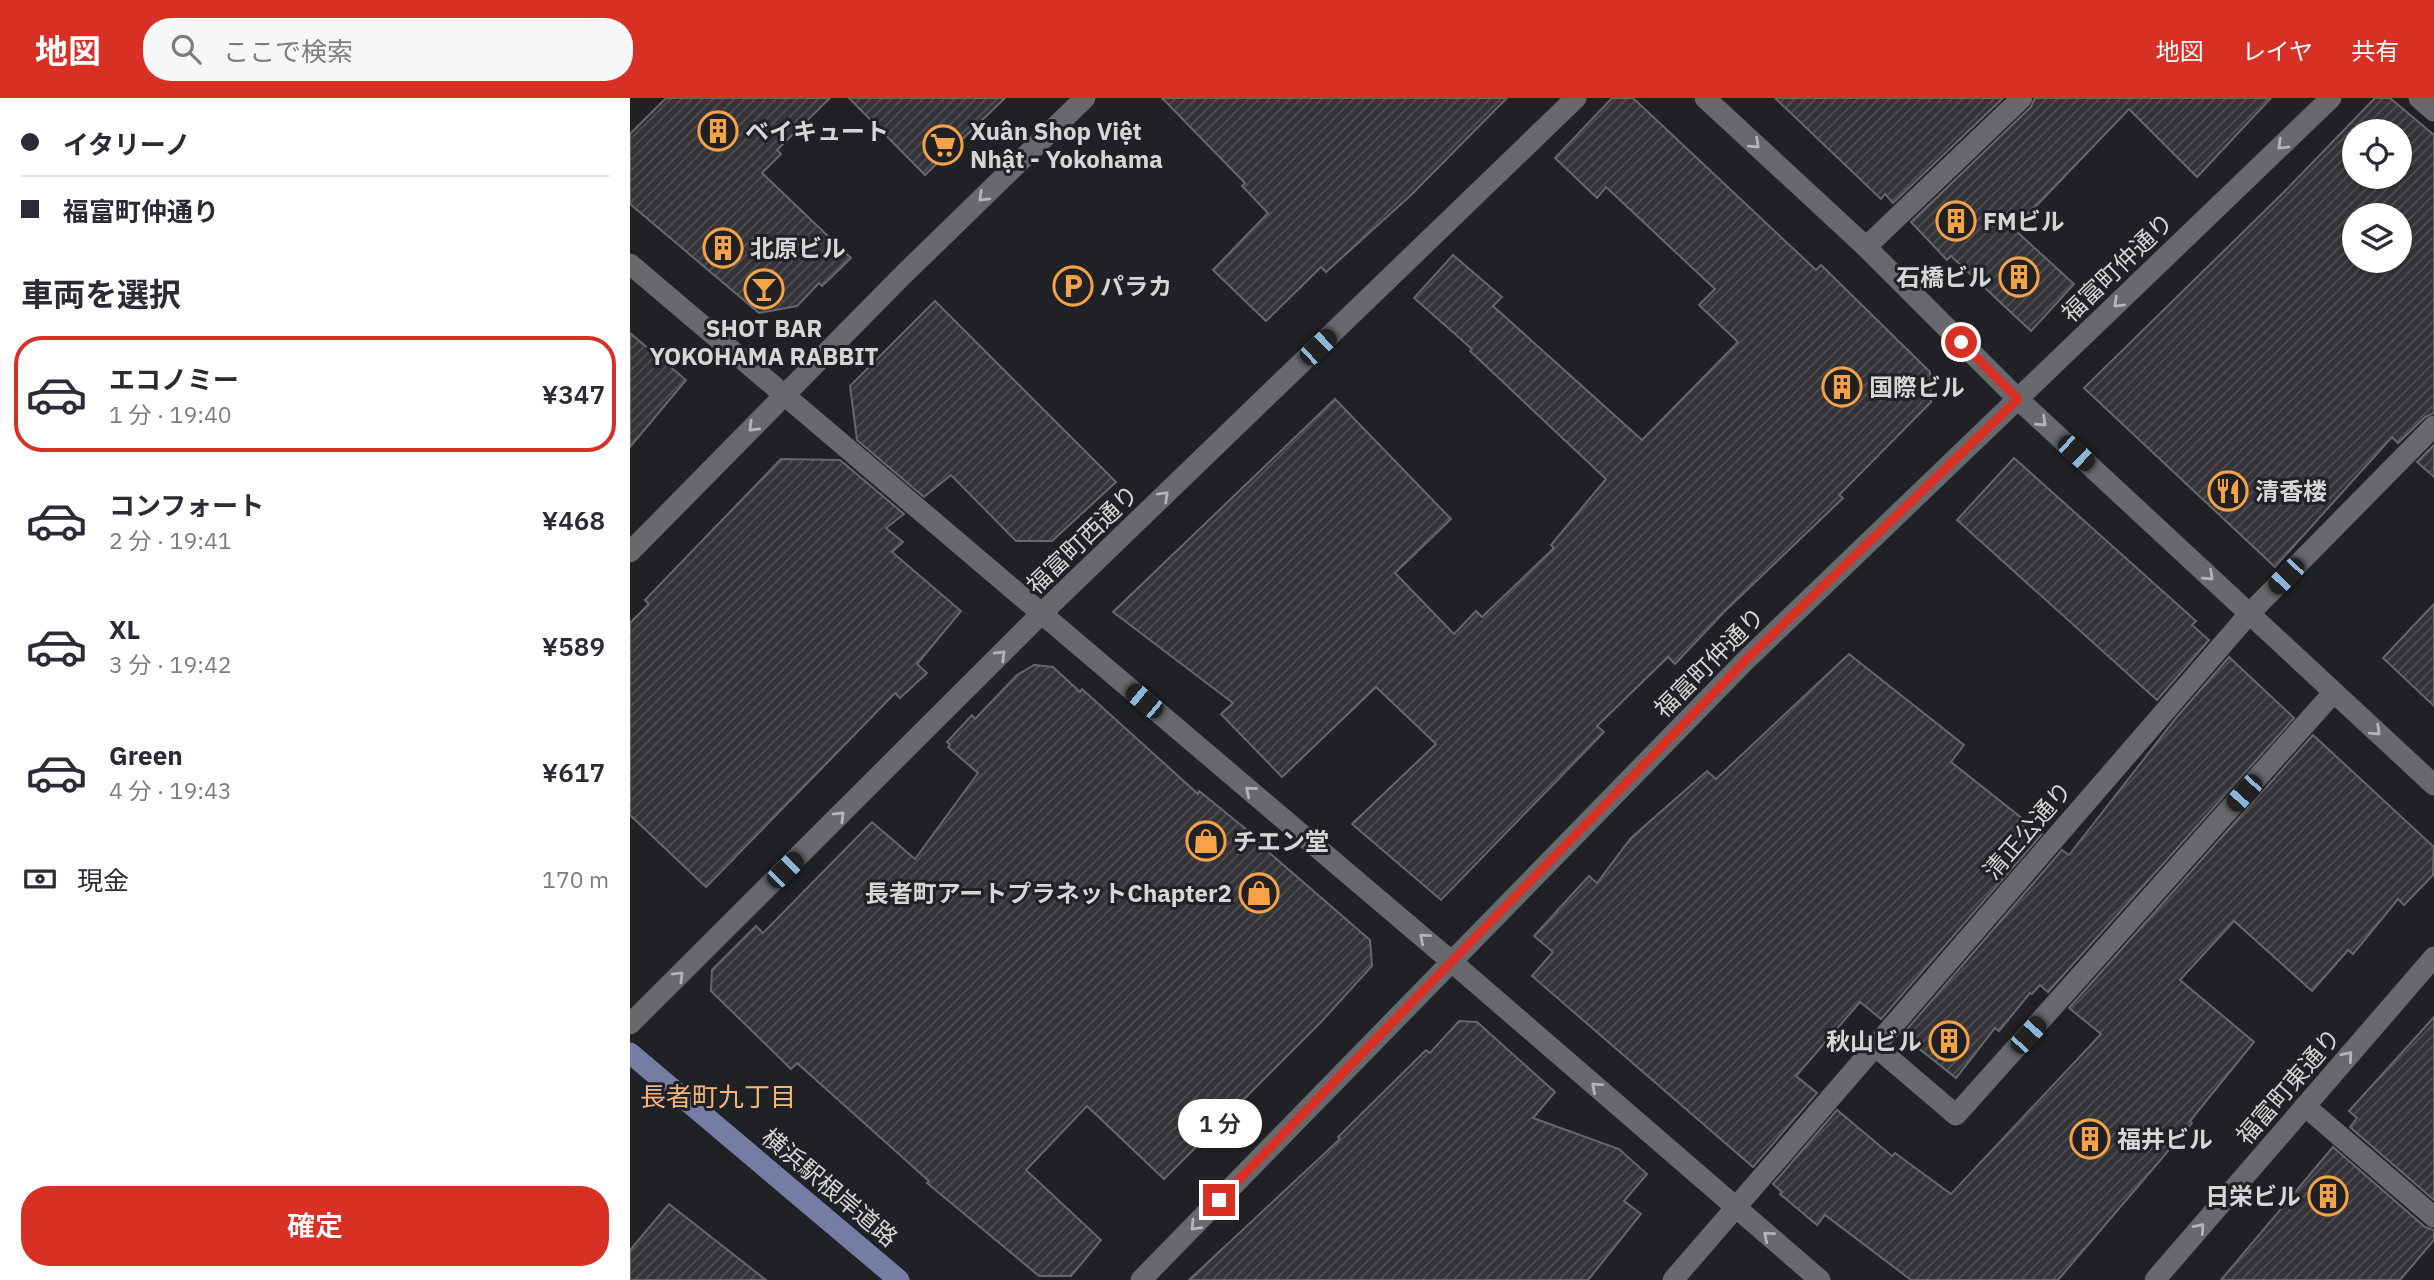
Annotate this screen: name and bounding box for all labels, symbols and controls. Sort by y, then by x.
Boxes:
search box [143,18,633,81]
text: 地図 [35,29,101,72]
icon: search [167,30,205,68]
text: ここで検索 [223,34,353,68]
text: 地図 [2156,35,2204,67]
text: レイヤ [2242,35,2313,67]
text: 共有 [2351,35,2399,67]
building icon: ベイキュート [697,110,739,152]
place label: ベイキュート [745,115,889,147]
place label: Xuân Shop Việt Nhật - Yokohama [970,115,1163,175]
map controls [2342,119,2412,273]
button: locate [2342,119,2412,189]
supermarket icon: Xuân Shop Việt Nhật - Yokohama [922,124,964,166]
text: イタリーノ [63,127,190,161]
one-way arrow [1747,136,1760,149]
one-way arrow [2277,137,2290,150]
one-way arrow [978,188,991,201]
text: 福富町仲通り [63,194,219,228]
building icon: FMビル [1935,200,1977,242]
button: layers [2342,203,2412,273]
place label: FMビル [1983,205,2065,237]
street label: 福富町仲通り [2054,205,2180,329]
building icon: 北原ビル [702,227,744,269]
place label: 北原ビル [750,232,846,264]
building icon: 石橋ビル [1998,256,2040,298]
place label: 石橋ビル [1896,261,1992,293]
parking icon: パラカ [1052,265,1094,307]
bar icon: SHOT BAR YOKOHAMA RABBIT [743,268,785,310]
place label: パラカ [1100,270,1172,302]
text: 車両を選択 [21,273,181,315]
one-way arrow [2113,294,2126,307]
place label: SHOT BAR YOKOHAMA RABBIT [650,312,878,372]
car [1296,325,1341,369]
route start [1945,326,1977,358]
text: エコノミー [109,362,239,396]
icon: car [25,363,88,426]
building icon: 国際ビル [1821,366,1863,408]
place label: 国際ビル [1869,371,1965,403]
text: ¥347 [542,377,605,411]
text: 1 分 · 19:40 [109,399,232,429]
one-way arrow [2034,413,2047,426]
one-way arrow [748,419,761,432]
car [2054,431,2099,475]
restaurant icon: 清香楼 [2207,470,2249,512]
place label: 清香楼 [2255,475,2327,507]
street label: 福富町西通り [1019,477,1145,601]
text: コンフォート [109,488,264,522]
icon: car [25,489,88,552]
one-way arrow [1155,492,1168,505]
text: ¥468 [542,503,605,537]
text: 2 分 · 19:41 [109,525,232,555]
car [2264,554,2309,598]
one-way arrow [2201,568,2214,581]
street label: 福富町仲通り [1647,600,1771,724]
text: XL [109,612,140,646]
icon: car [25,615,88,678]
text: ¥589 [542,629,605,663]
text: 3 分 · 19:42 [109,649,232,679]
one-way arrow [992,650,1005,663]
car [1122,679,1167,723]
one-way arrow [2368,723,2381,735]
text: Green [109,738,183,772]
icon: car [25,741,88,804]
text: ¥617 [542,755,605,789]
car [2223,770,2266,816]
street label: 清正公通り [1976,774,2078,886]
text: 4 分 · 19:43 [109,775,232,805]
one-way arrow [1245,787,1258,799]
one-way arrow [832,811,845,824]
shop icon: チエン堂 [1185,820,1227,862]
place label: チエン堂 [1233,825,1329,857]
car [763,848,808,892]
icon: cash [21,860,59,898]
text: 現金 [77,863,129,897]
text: 170 m [542,864,609,894]
shop icon: 長者町アートプラネットChapter2 [1238,872,1280,914]
place label: 長者町アートプラネットChapter2 [865,877,1232,909]
one-way arrow [1419,934,1432,946]
one-way arrow [670,972,683,985]
car [2007,1012,2050,1058]
building icon: 秋山ビル [1928,1020,1970,1062]
street label: 福富町東通り [2229,1021,2347,1151]
place label: 秋山ビル [1826,1025,1922,1057]
one-way arrow [2340,1051,2352,1064]
district label: 長者町九丁目 [640,1079,796,1113]
one-way arrow [1591,1083,1604,1095]
callout: 1 分 [1177,1098,1261,1148]
text: 1 分 [1199,1108,1241,1138]
building icon: 福井ビル [2069,1118,2111,1160]
street label: 横浜駅根岸道路 [755,1121,905,1253]
place label: 福井ビル [2117,1123,2213,1155]
building icon: 日栄ビル [2307,1175,2349,1217]
place label: 日栄ビル [2205,1180,2301,1212]
route end [1203,1184,1235,1216]
button: 確定 [21,1186,609,1266]
one-way arrow [1190,1217,1203,1230]
one-way arrow [2192,1224,2204,1237]
one-way arrow [1763,1232,1776,1244]

